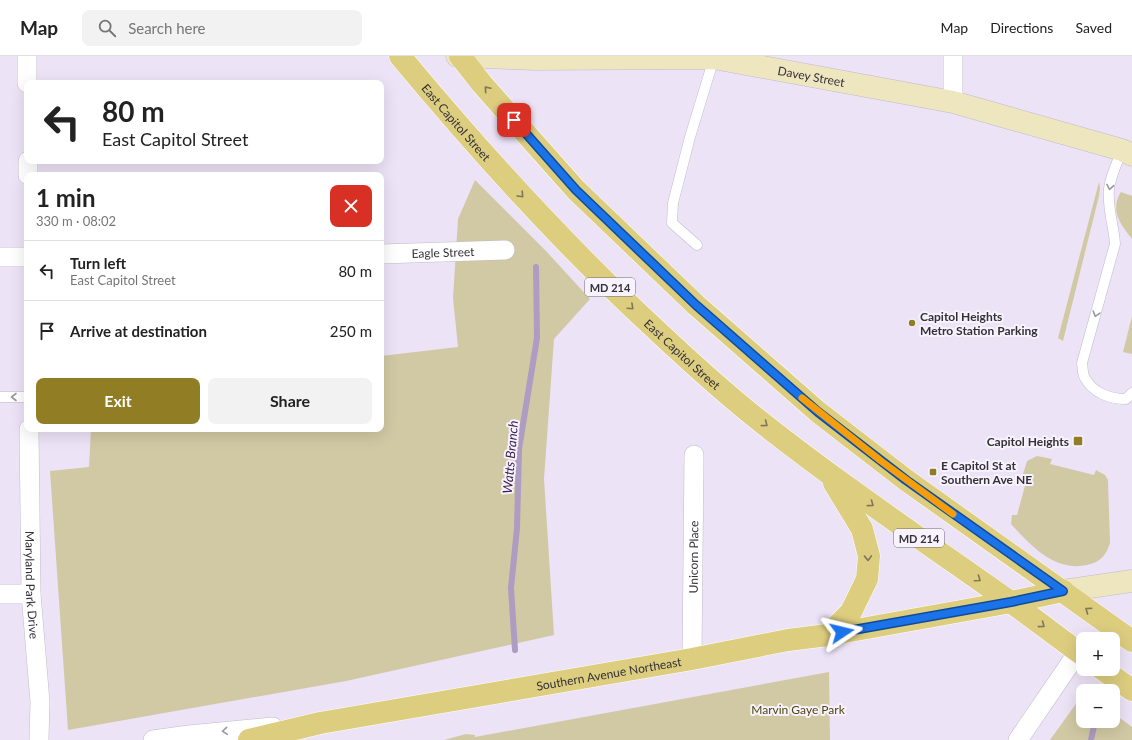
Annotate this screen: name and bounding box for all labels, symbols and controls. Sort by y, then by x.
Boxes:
search box [82,10,362,46]
text: Map [20,16,58,39]
icon: search [96,17,118,39]
text: Search here [128,19,206,37]
text: Map [941,19,968,36]
text: Directions [990,19,1053,36]
text: Saved [1075,19,1112,36]
street label: Davey Street [777,62,847,90]
street label: East Capitol Street [419,80,495,164]
one-way arrow [484,86,491,93]
text: 80 m [102,94,165,128]
icon: left [36,96,88,148]
pin [497,103,531,137]
icon: arrive [503,109,525,131]
text: East Capitol Street [102,128,248,150]
text: 1 min [36,183,96,212]
one-way arrow [1106,184,1115,190]
button: close [330,185,372,227]
one-way arrow [516,190,523,197]
text: 330 m · 08:02 [36,213,116,229]
street label: Eagle Street [411,243,475,261]
text: Turn left [70,254,126,272]
icon: left [36,260,58,282]
text: 80 m [338,262,372,280]
text: East Capitol Street [70,272,176,288]
road number: MD 214 [585,278,635,296]
one-way arrow [627,303,634,310]
place label: Capitol Heights Metro Station Parking [920,309,1038,338]
one-way arrow [1092,310,1101,317]
street label: East Capitol Street [641,315,724,393]
marker: Capitol Heights Metro Station Parking [907,318,917,328]
icon: arrive [36,320,58,342]
text: Arrive at destination [70,322,207,340]
text: 250 m [330,322,372,340]
button: Exit [36,378,200,424]
button: Share [208,378,372,424]
one-way arrow [10,393,16,401]
water label: Watts Branch [499,420,521,494]
one-way arrow [760,420,767,427]
place label: Capitol Heights [987,434,1069,449]
marker: Capitol Heights [1072,435,1084,447]
place label: E Capitol St at Southern Ave NE [941,458,1032,487]
marker: E Capitol St at Southern Ave NE [928,467,938,477]
one-way arrow [867,499,874,507]
street label: Unicorn Place [685,521,701,593]
road number: MD 214 [894,529,944,547]
street label: Maryland Park Drive [23,531,42,639]
one-way arrow [864,555,872,561]
one-way arrow [973,574,980,581]
one-way arrow [1086,608,1093,615]
position arrow [821,611,863,653]
one-way arrow [1038,620,1045,628]
map controls [1076,632,1120,728]
button: + [1076,632,1120,676]
street label: Southern Avenue Northeast [535,653,683,693]
button: − [1076,684,1120,728]
park label: Marvin Gaye Park [751,702,846,717]
one-way arrow [222,727,228,736]

